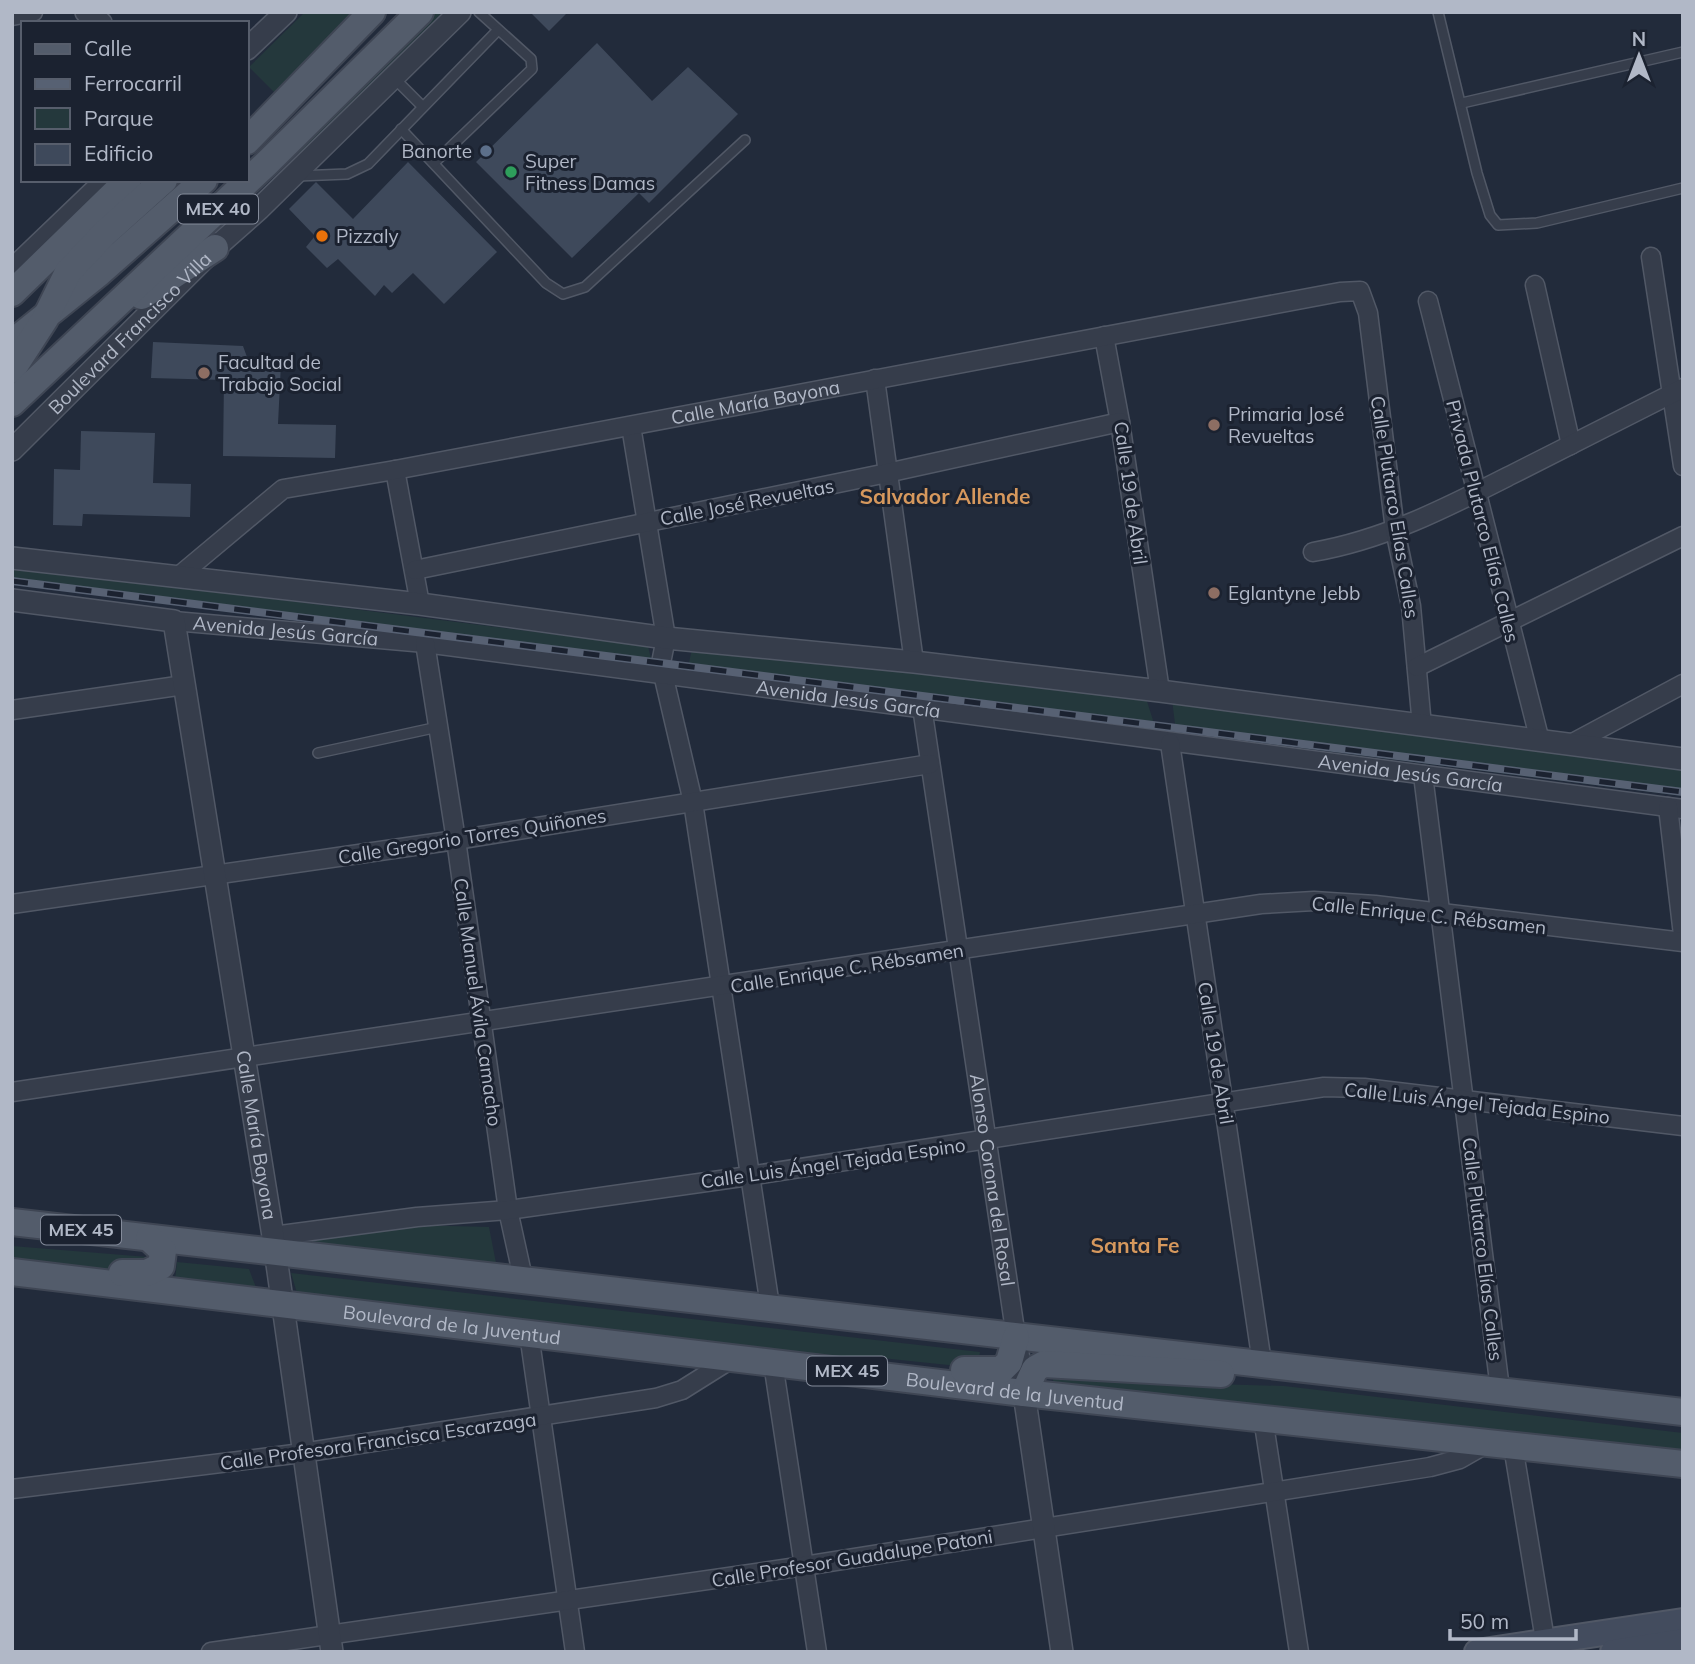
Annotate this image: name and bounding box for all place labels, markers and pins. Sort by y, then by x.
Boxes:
place label: Banorte [401,139,472,163]
marker: Banorte [478,143,494,159]
place label: Super Fitness Damas [525,149,655,195]
marker: Super Fitness Damas [503,164,519,180]
place label: Pizzaly [336,224,399,248]
marker: Pizzaly [314,228,330,244]
place label: Facultad de Trabajo Social [218,350,342,396]
marker: Facultad de Trabajo Social [196,365,212,381]
place label: Primaria José Revueltas [1228,402,1344,448]
marker: Primaria José Revueltas [1206,417,1222,433]
place label: Eglantyne Jebb [1228,581,1360,605]
marker: Eglantyne Jebb [1206,585,1222,601]

